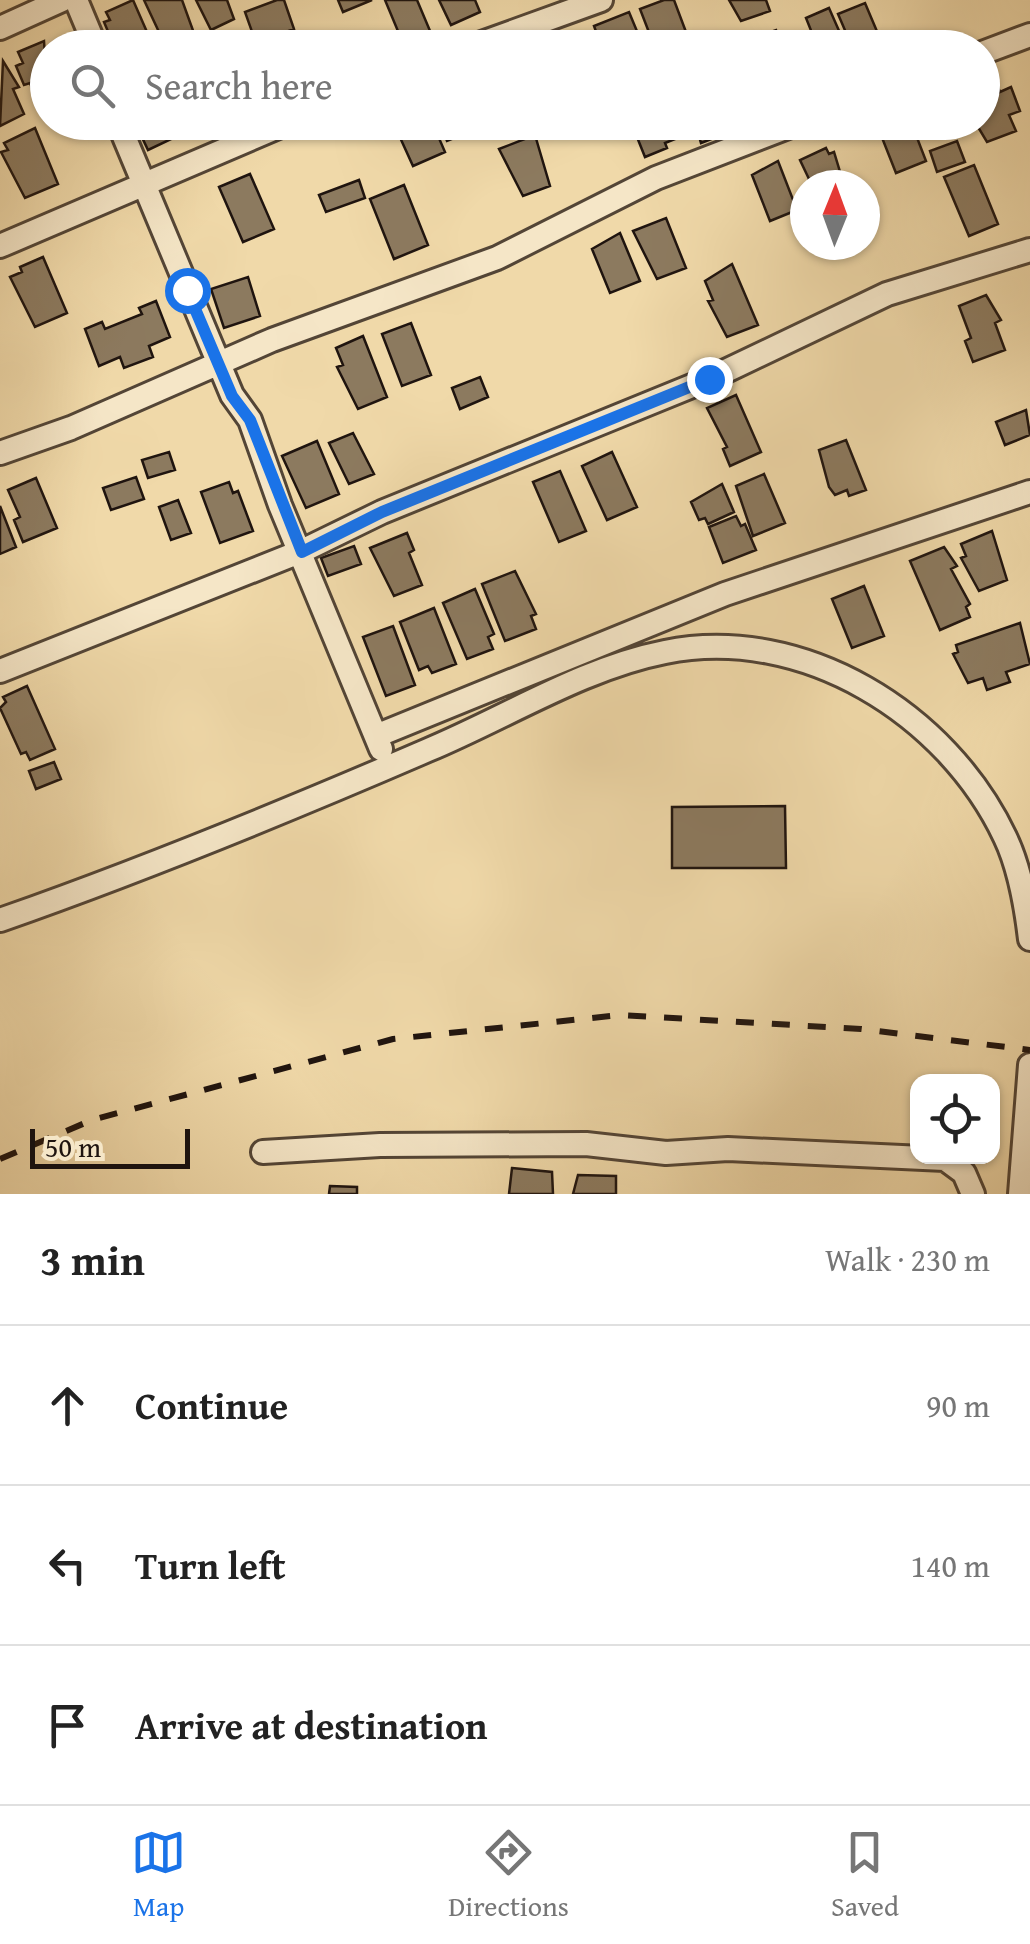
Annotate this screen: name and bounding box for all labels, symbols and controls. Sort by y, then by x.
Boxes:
search box [30,30,1000,140]
text: Search here [145,57,333,113]
icon: search [65,58,120,113]
north arrow [790,170,880,260]
route start [165,268,211,314]
route end [687,357,733,403]
map controls [910,1074,1000,1164]
button: locate [910,1074,1000,1164]
scale bar [30,1124,190,1168]
text: 50 m [45,1126,101,1167]
text: 3 min [40,1229,145,1290]
text: Walk · 230 m [825,1236,990,1283]
text: Continue [135,1377,288,1433]
icon: ahead [40,1378,95,1433]
text: 90 m [926,1382,990,1429]
text: Turn left [135,1537,286,1593]
icon: left [40,1538,95,1593]
text: 140 m [911,1542,990,1589]
text: Arrive at destination [135,1697,488,1753]
icon: arrive [40,1698,95,1753]
tab: Map [131,1825,186,1926]
tab: Directions [448,1825,569,1926]
tab: Saved [831,1825,899,1926]

